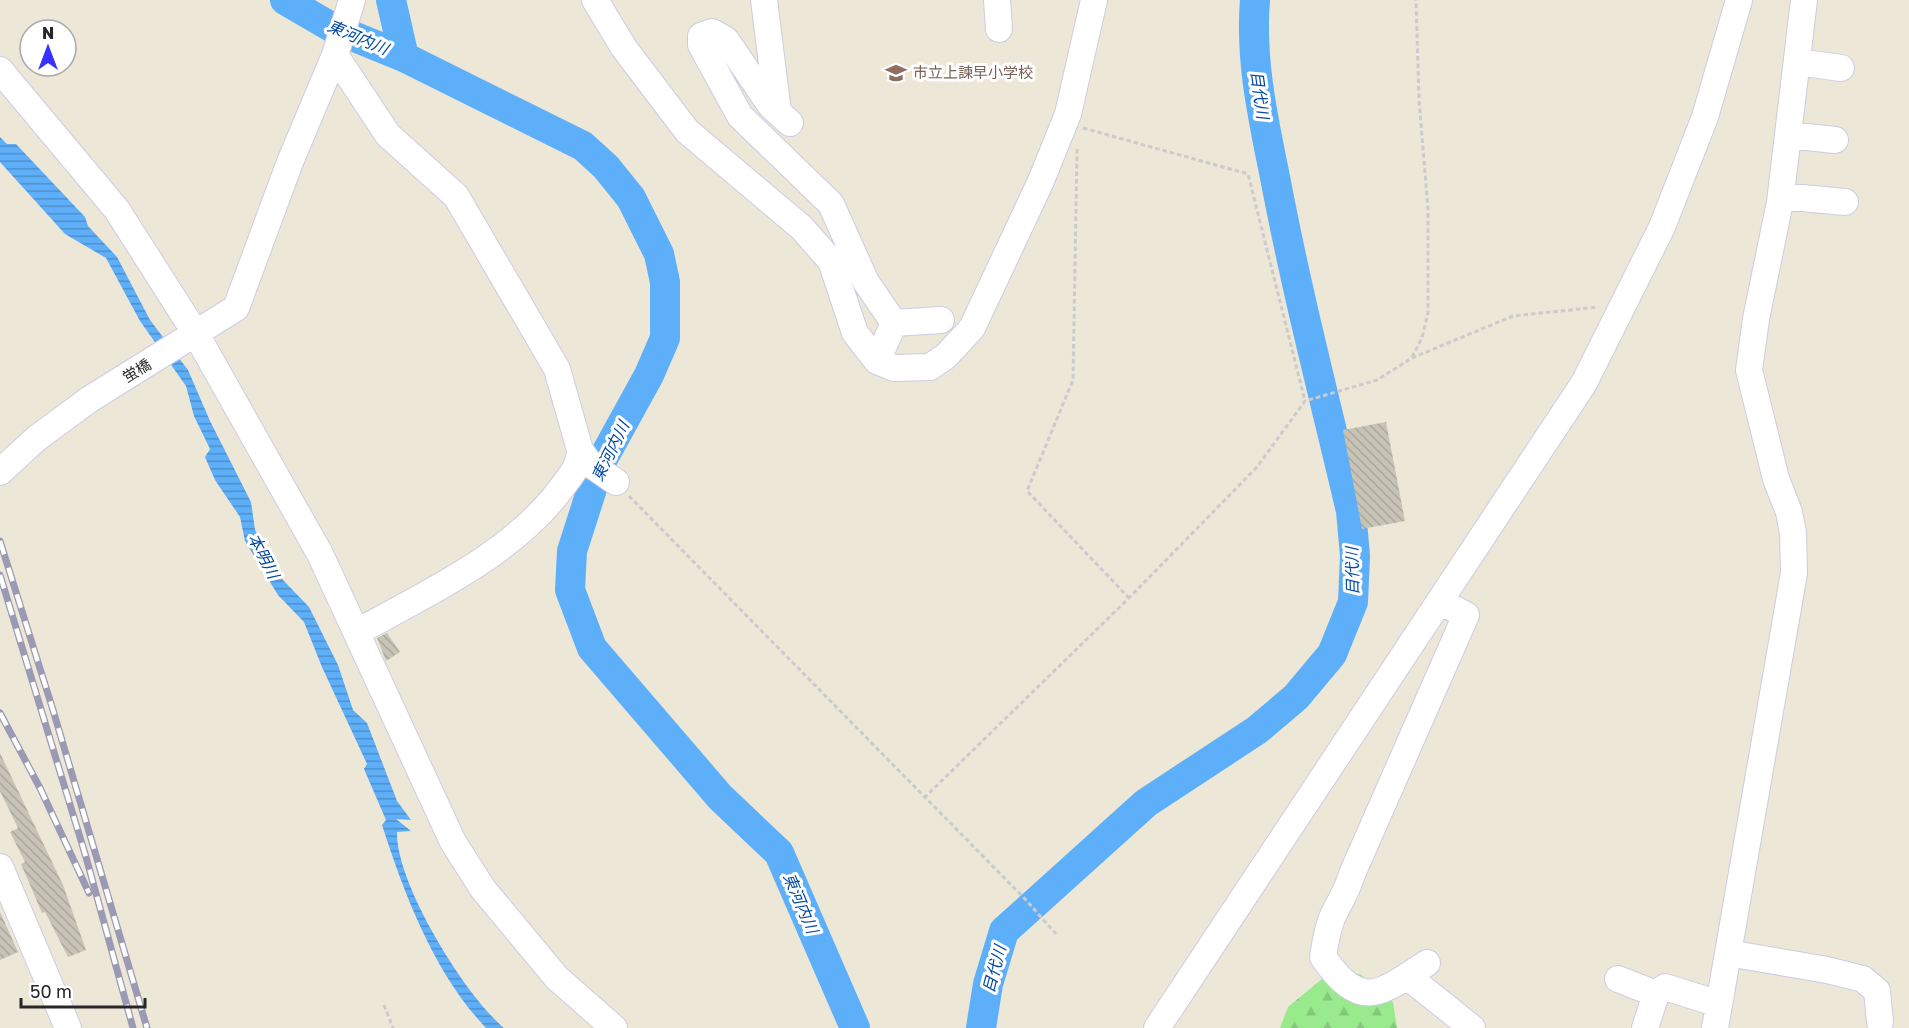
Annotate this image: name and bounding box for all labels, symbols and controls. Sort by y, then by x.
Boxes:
water label: 東河内川 [325,15,393,59]
north arrow [18,18,78,78]
text: N [42,23,54,43]
school or university icon: 市立上諫早小学校 [884,61,908,85]
place label: 市立上諫早小学校 [913,63,1033,81]
water label: 目代川 [1247,70,1274,122]
street label: 蛍橋 [119,355,154,386]
water label: 東河内川 [587,416,634,484]
water label: 本明川 [244,530,285,584]
water label: 目代川 [1342,545,1362,595]
water label: 東河内川 [779,870,823,938]
water label: 目代川 [978,941,1010,995]
scale bar [21,971,146,1009]
text: 50 m [30,980,72,1002]

